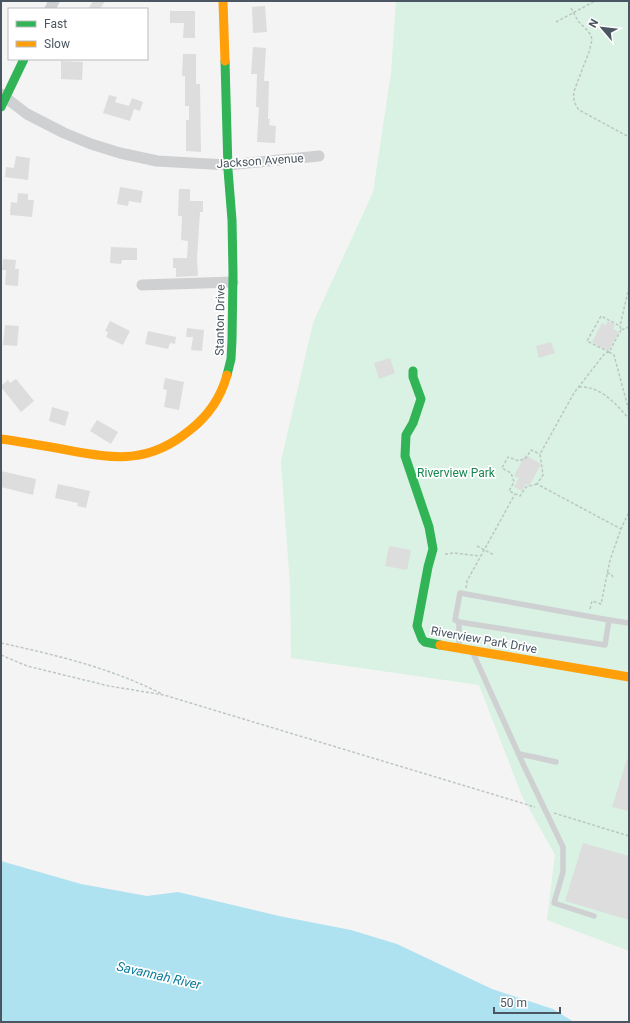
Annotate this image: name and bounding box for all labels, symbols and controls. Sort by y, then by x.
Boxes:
legend [8,8,148,60]
north arrow [582,8,622,48]
text: Fast [44,17,67,31]
text: N [586,17,601,30]
text: Slow [44,37,70,51]
street label: Jackson Avenue [216,151,304,171]
street label: Stanton Drive [212,284,228,356]
park label: Riverview Park [417,466,496,480]
street label: Riverview Park Drive [430,624,538,656]
water label: Savannah River [115,959,203,993]
scale bar [494,989,560,1015]
text: 50 m [500,996,527,1010]

